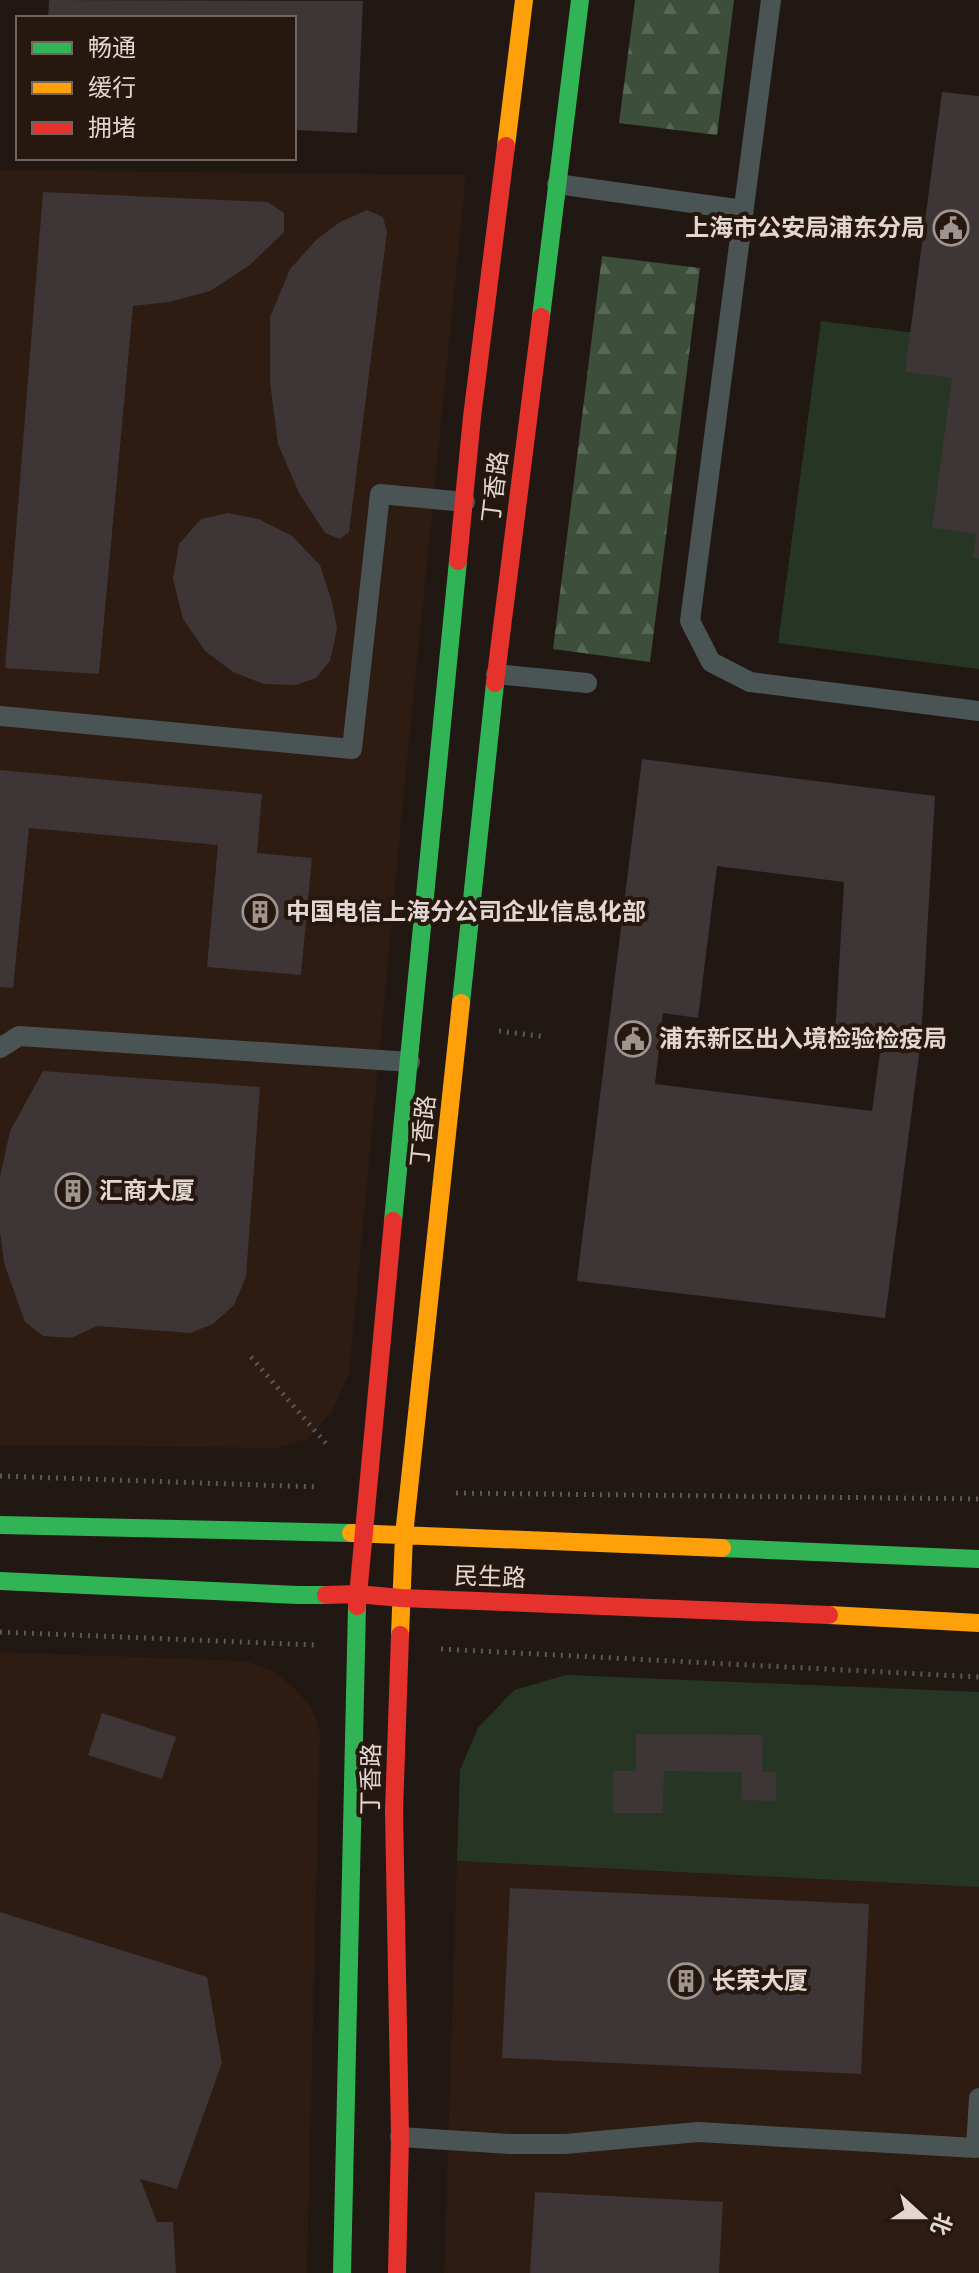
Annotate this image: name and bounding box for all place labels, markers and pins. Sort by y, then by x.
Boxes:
public building icon: 上海市公安局浦东分局 [932,209,970,247]
place label: 上海市公安局浦东分局 [685,212,925,243]
building icon: 中国电信上海分公司企业信息化部 [241,893,279,931]
place label: 中国电信上海分公司企业信息化部 [286,896,646,927]
public building icon: 浦东新区出入境检验检疫局 [614,1020,652,1058]
place label: 浦东新区出入境检验检疫局 [659,1023,947,1054]
building icon: 汇商大厦 [54,1172,92,1210]
place label: 汇商大厦 [99,1175,195,1206]
building icon: 长荣大厦 [667,1962,705,2000]
place label: 长荣大厦 [712,1965,808,1996]

